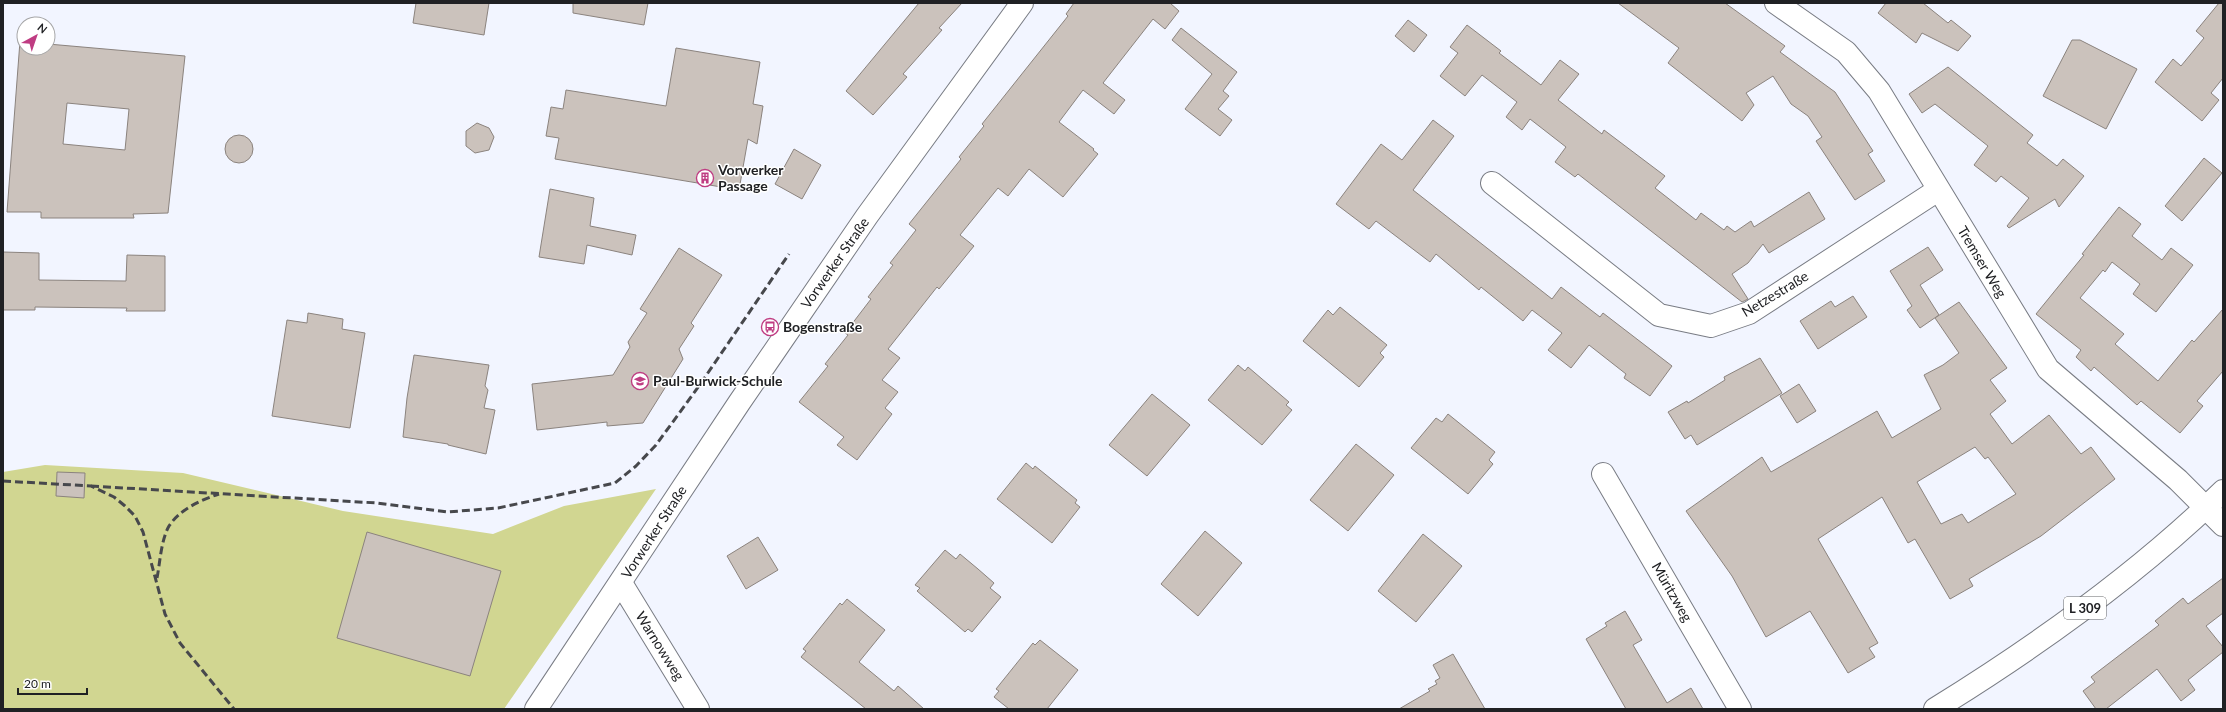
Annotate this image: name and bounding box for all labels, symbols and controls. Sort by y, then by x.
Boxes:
north arrow [16,16,56,56]
text: N [35,20,50,36]
place label: Vorwerker Passage [717,161,784,194]
building icon: Vorwerker Passage [695,168,715,188]
street label: Vorwerker Straße [797,214,872,311]
street label: Tremser Weg [1954,223,2010,301]
street label: Netzestraße [1738,267,1811,320]
bus stop icon: Bogenstraße [760,317,780,337]
place label: Bogenstraße [783,318,863,335]
school or university icon: Paul-Burwick-Schule [630,371,650,391]
place label: Paul-Burwick-Schule [653,372,783,389]
street label: Vorwerker Straße [617,482,690,581]
street label: Müritzweg [1649,559,1696,625]
road number: L 309 [2064,597,2106,619]
street label: Warnowweg [633,608,688,683]
scale bar [18,670,87,696]
text: 20 m [24,676,51,691]

